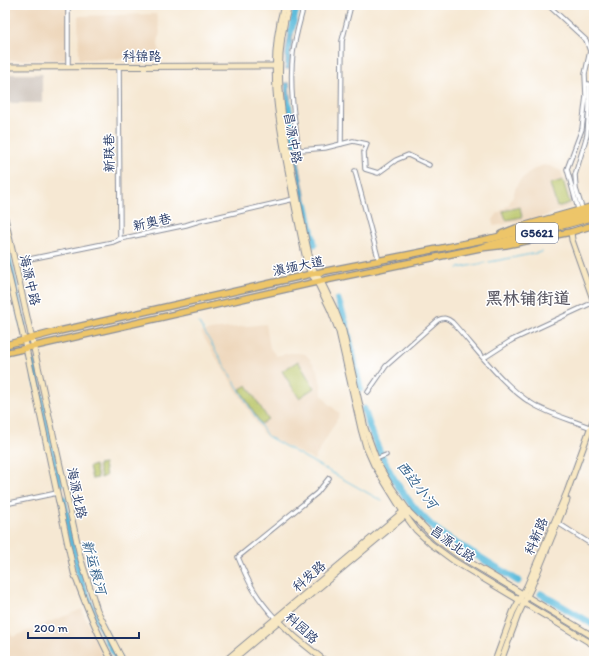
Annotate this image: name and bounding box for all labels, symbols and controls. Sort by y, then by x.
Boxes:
street label: 科锦路 [122,49,162,64]
street label: 昌源中路 [281,111,305,165]
street label: 新联巷 [101,133,117,173]
street label: 新奥巷 [131,211,173,233]
road number: G5621 [516,223,558,243]
street label: 海源中路 [17,253,43,307]
street label: 滇缅大道 [271,253,325,279]
district label: 黑林铺街道 [486,288,571,308]
water label: 西边小河 [393,458,442,514]
street label: 海源北路 [64,466,90,520]
street label: 科新路 [521,515,551,557]
street label: 昌源北路 [428,523,478,565]
water label: 新运粮河 [78,538,110,598]
street label: 科发路 [289,558,329,594]
street label: 科园路 [282,609,322,647]
scale bar [28,614,139,640]
text: 200 m [34,621,68,635]

